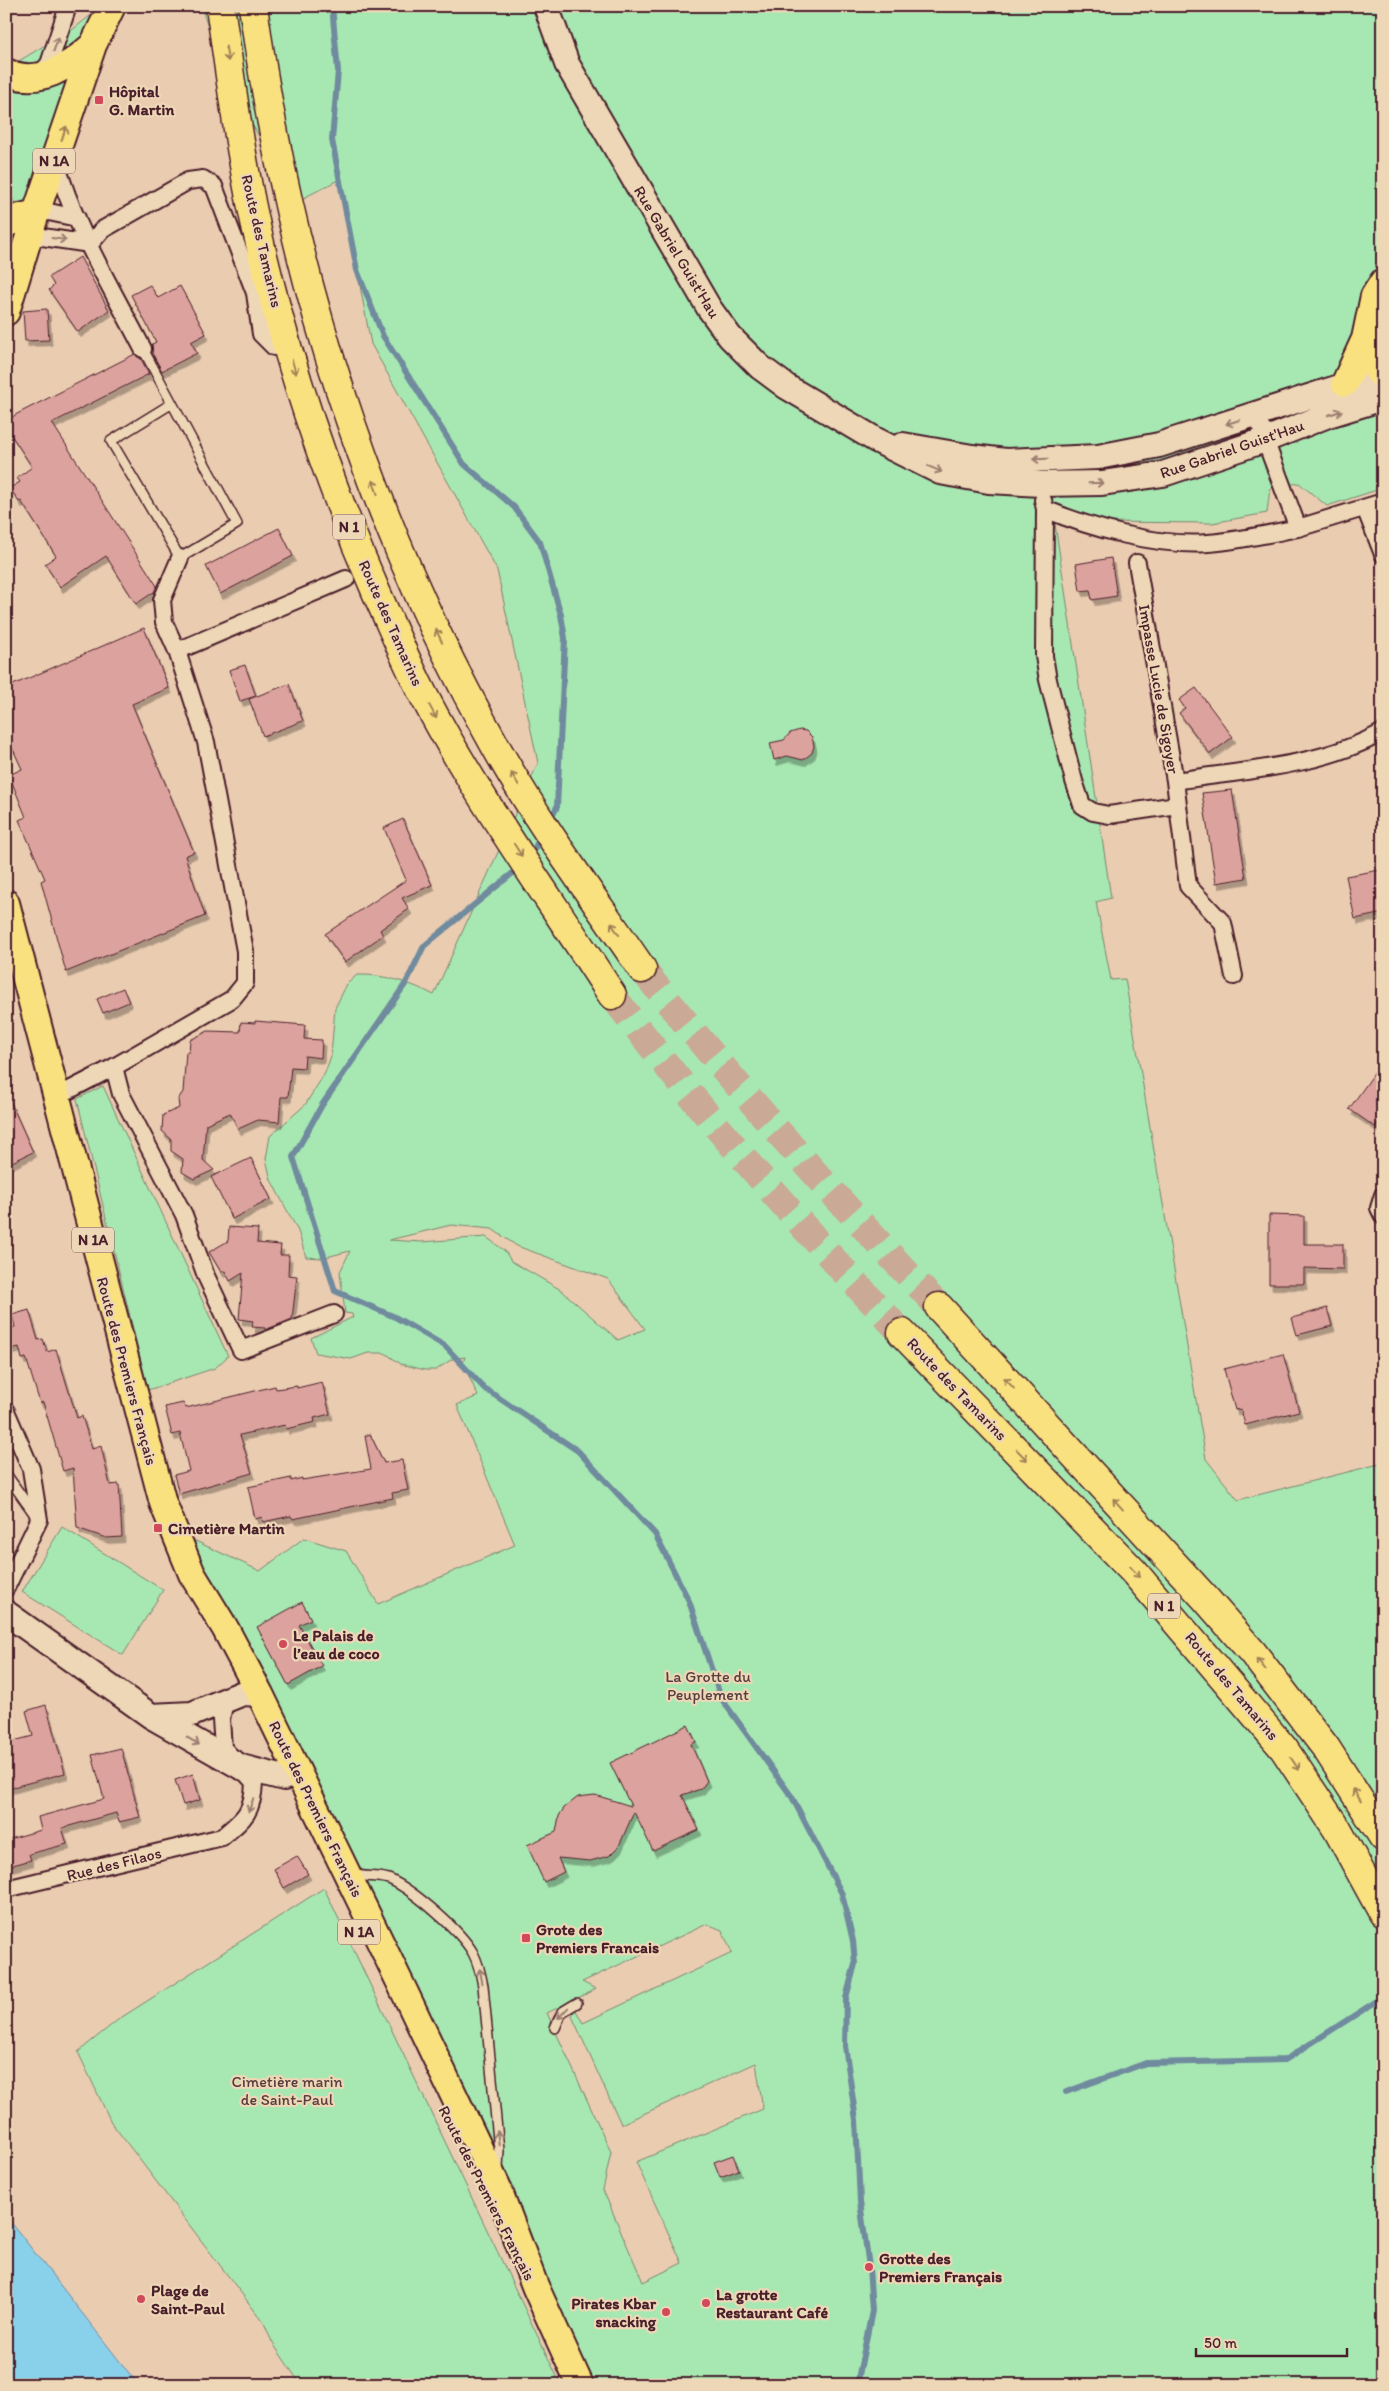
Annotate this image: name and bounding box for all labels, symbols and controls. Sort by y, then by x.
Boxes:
one-way arrow [52,37,61,52]
one-way arrow [223,46,233,62]
place label: Hôpital G. Martin [109,82,175,119]
marker: Hôpital G. Martin [93,94,105,106]
one-way arrow [60,125,69,141]
road number: N 1A [33,148,75,174]
street label: Route des Tamarins [237,173,287,309]
street label: Rue Gabriel Guist'Hau [630,182,724,322]
one-way arrow [51,234,67,244]
one-way arrow [290,359,299,375]
one-way arrow [1327,408,1342,417]
street label: Rue Gabriel Guist'Hau [1157,415,1307,483]
one-way arrow [1225,417,1241,427]
one-way arrow [1032,455,1048,464]
one-way arrow [927,465,942,475]
one-way arrow [1088,478,1104,487]
one-way arrow [370,479,379,495]
road number: N 1 [333,514,365,540]
street label: Route des Tamarins [355,557,427,689]
street label: Impasse Lucie de Sigoyer [1135,603,1183,776]
one-way arrow [433,629,443,644]
one-way arrow [429,704,438,719]
one-way arrow [509,773,519,787]
one-way arrow [513,843,523,857]
one-way arrow [610,922,620,936]
road number: N 1A [72,1228,114,1252]
street label: Route des Premiers Français [93,1275,161,1467]
street label: Route des Tamarins [903,1334,1011,1444]
one-way arrow [1003,1377,1015,1390]
one-way arrow [1016,1449,1028,1462]
one-way arrow [1112,1497,1124,1510]
place label: Cimetière Martin [168,1519,286,1538]
marker: Cimetière Martin [152,1522,164,1534]
one-way arrow [1129,1566,1141,1579]
road number: N 1 [1148,1594,1180,1618]
place label: Le Palais de l’eau de coco [293,1626,380,1663]
street label: Route des Tamarins [1181,1628,1283,1744]
marker: Le Palais de l’eau de coco [277,1638,289,1650]
one-way arrow [1256,1658,1267,1671]
park label: La Grotte du Peuplement [665,1667,751,1704]
street label: Route des Premiers Français [265,1718,367,1900]
one-way arrow [186,1736,200,1746]
one-way arrow [1290,1757,1300,1771]
one-way arrow [1352,1788,1363,1802]
one-way arrow [246,1797,255,1812]
street label: Rue des Filaos [65,1843,163,1885]
road number: N 1A [338,1920,380,1944]
place label: Grote des Premiers Francais [536,1920,659,1957]
marker: Grote des Premiers Francais [520,1932,532,1944]
one-way arrow [476,1968,485,1984]
one-way arrow [558,2007,569,2020]
park label: Cimetière marin de Saint-Paul [231,2072,343,2109]
street label: Route des Premiers Français [435,2102,539,2284]
one-way arrow [493,2130,502,2146]
place label: Grotte des Premiers Français [879,2249,1002,2287]
marker: Grotte des Premiers Français [863,2261,875,2273]
place label: Plage de Saint-Paul [151,2281,225,2318]
place label: La grotte Restaurant Café [716,2285,829,2322]
marker: Plage de Saint-Paul [135,2293,147,2305]
place label: Pirates Kbar snacking [571,2294,657,2332]
marker: La grotte Restaurant Café [700,2297,712,2309]
marker: Pirates Kbar snacking [660,2306,672,2318]
scale bar [1196,2326,1348,2358]
text: 50 m [1204,2334,1237,2352]

